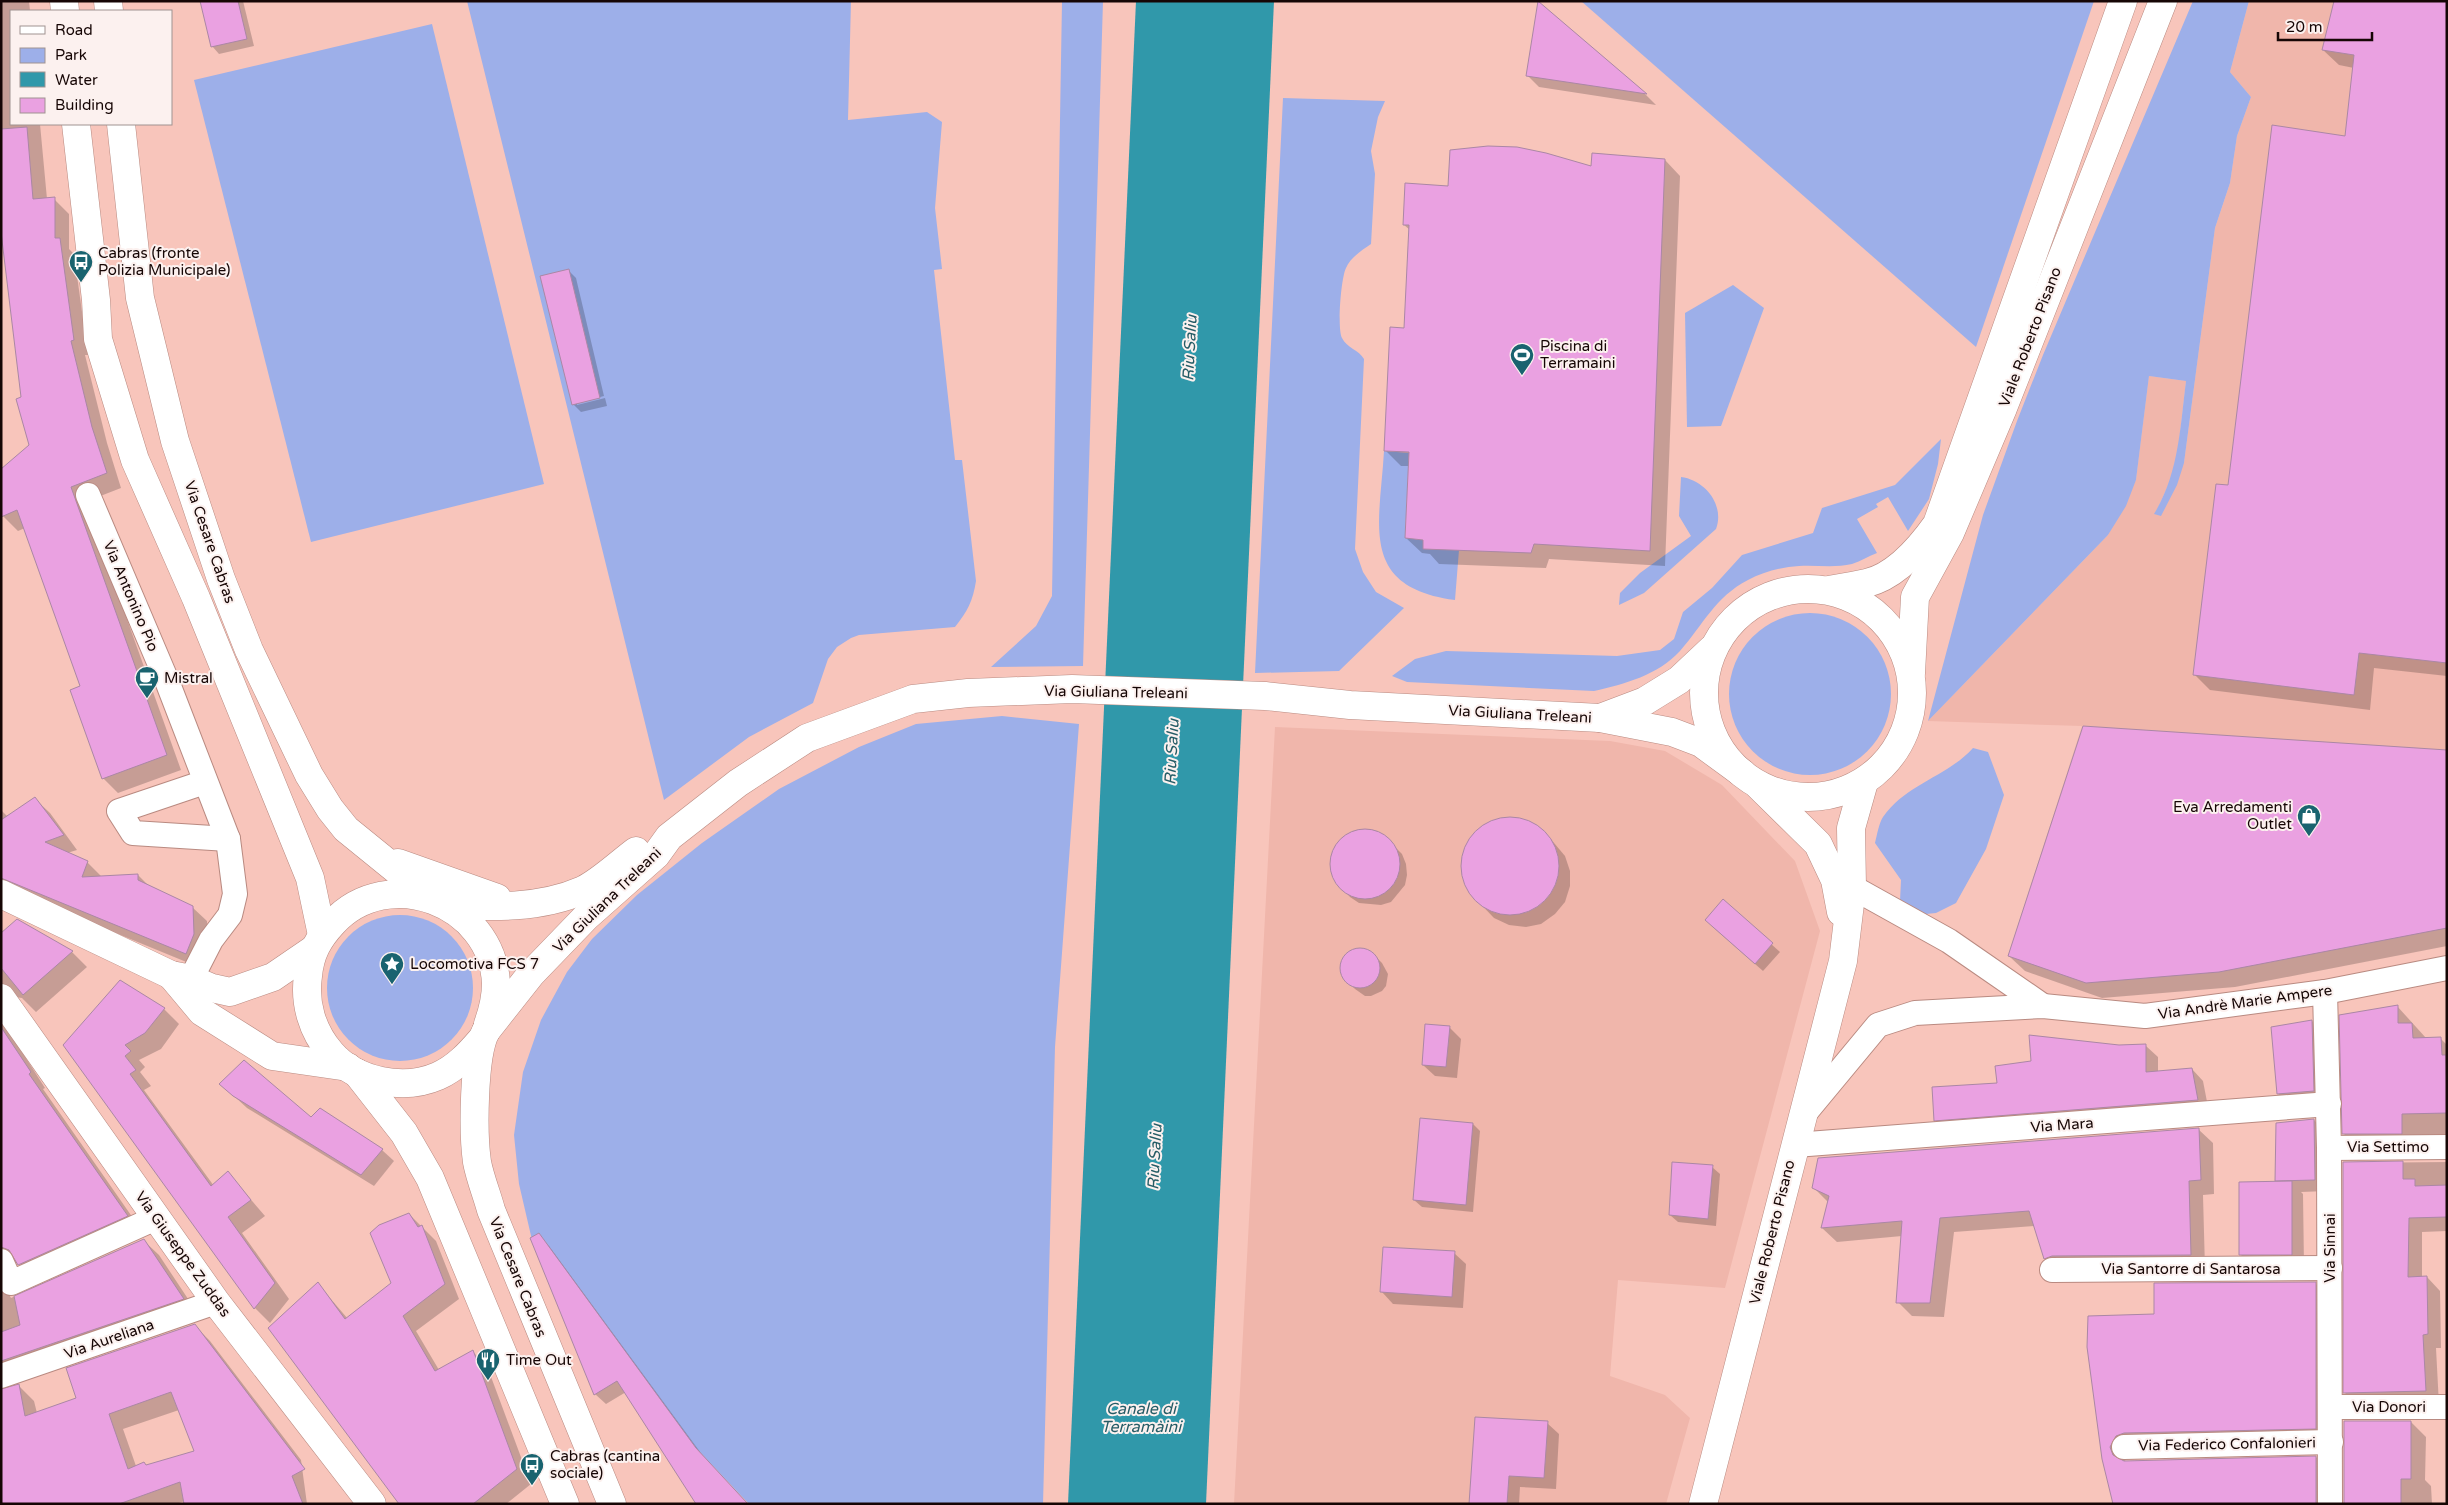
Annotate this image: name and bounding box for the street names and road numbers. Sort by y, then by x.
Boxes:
street label: Viale Roberto Pisano [1995,265,2065,409]
street label: Via Cesare Cabras [181,478,239,606]
street label: Via Antonino Pio [99,538,163,654]
street label: Via Giuliana Treleani [1044,682,1188,702]
street label: Via Giuliana Treleani [1448,701,1592,727]
street label: Via Giuliana Treleani [549,844,665,956]
street label: Via Andrè Marie Ampere [2157,981,2333,1023]
street label: Via Mara [2030,1114,2094,1136]
street label: Via Settimo [2347,1138,2429,1156]
street label: Viale Roberto Pisano [1745,1158,1799,1306]
street label: Via Giuseppe Zuddas [131,1188,235,1320]
street label: Via Sinnai [2321,1213,2339,1283]
street label: Via Cesare Cabras [486,1214,550,1340]
street label: Via Santorre di Santarosa [2101,1260,2281,1278]
street label: Via Aureliana [62,1315,156,1363]
street label: Via Donori [2352,1398,2426,1416]
street label: Via Federico Confalonieri [2138,1433,2316,1455]

